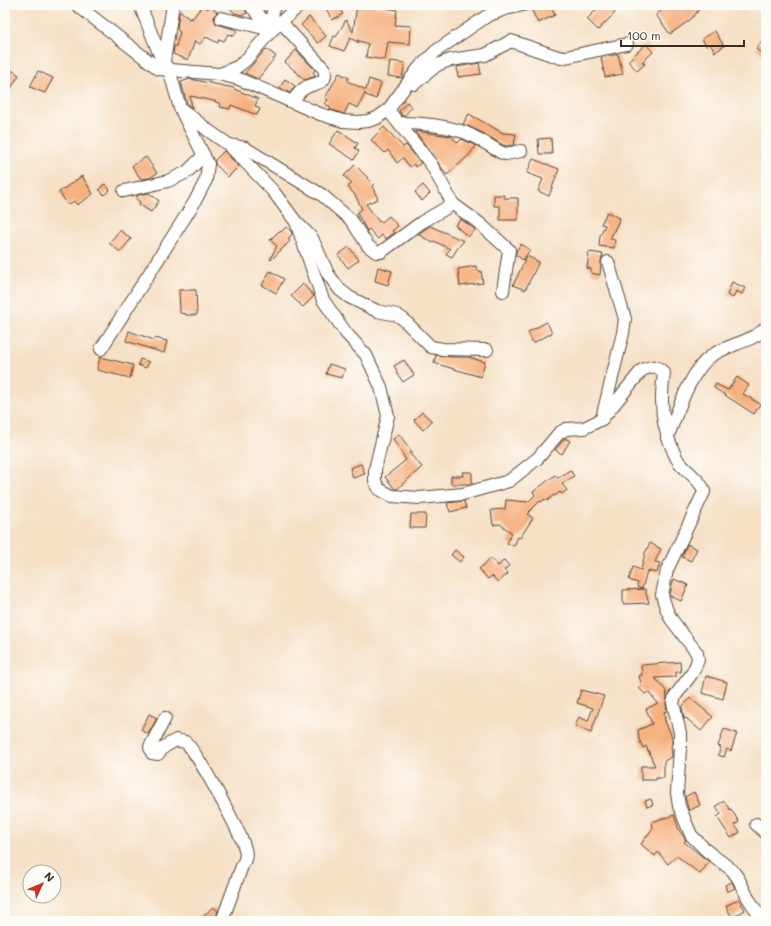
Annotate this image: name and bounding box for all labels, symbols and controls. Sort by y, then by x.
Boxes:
scale bar [621,22,744,48]
text: 100 m [627,27,661,43]
north arrow [22,864,62,904]
text: N [41,868,58,885]

